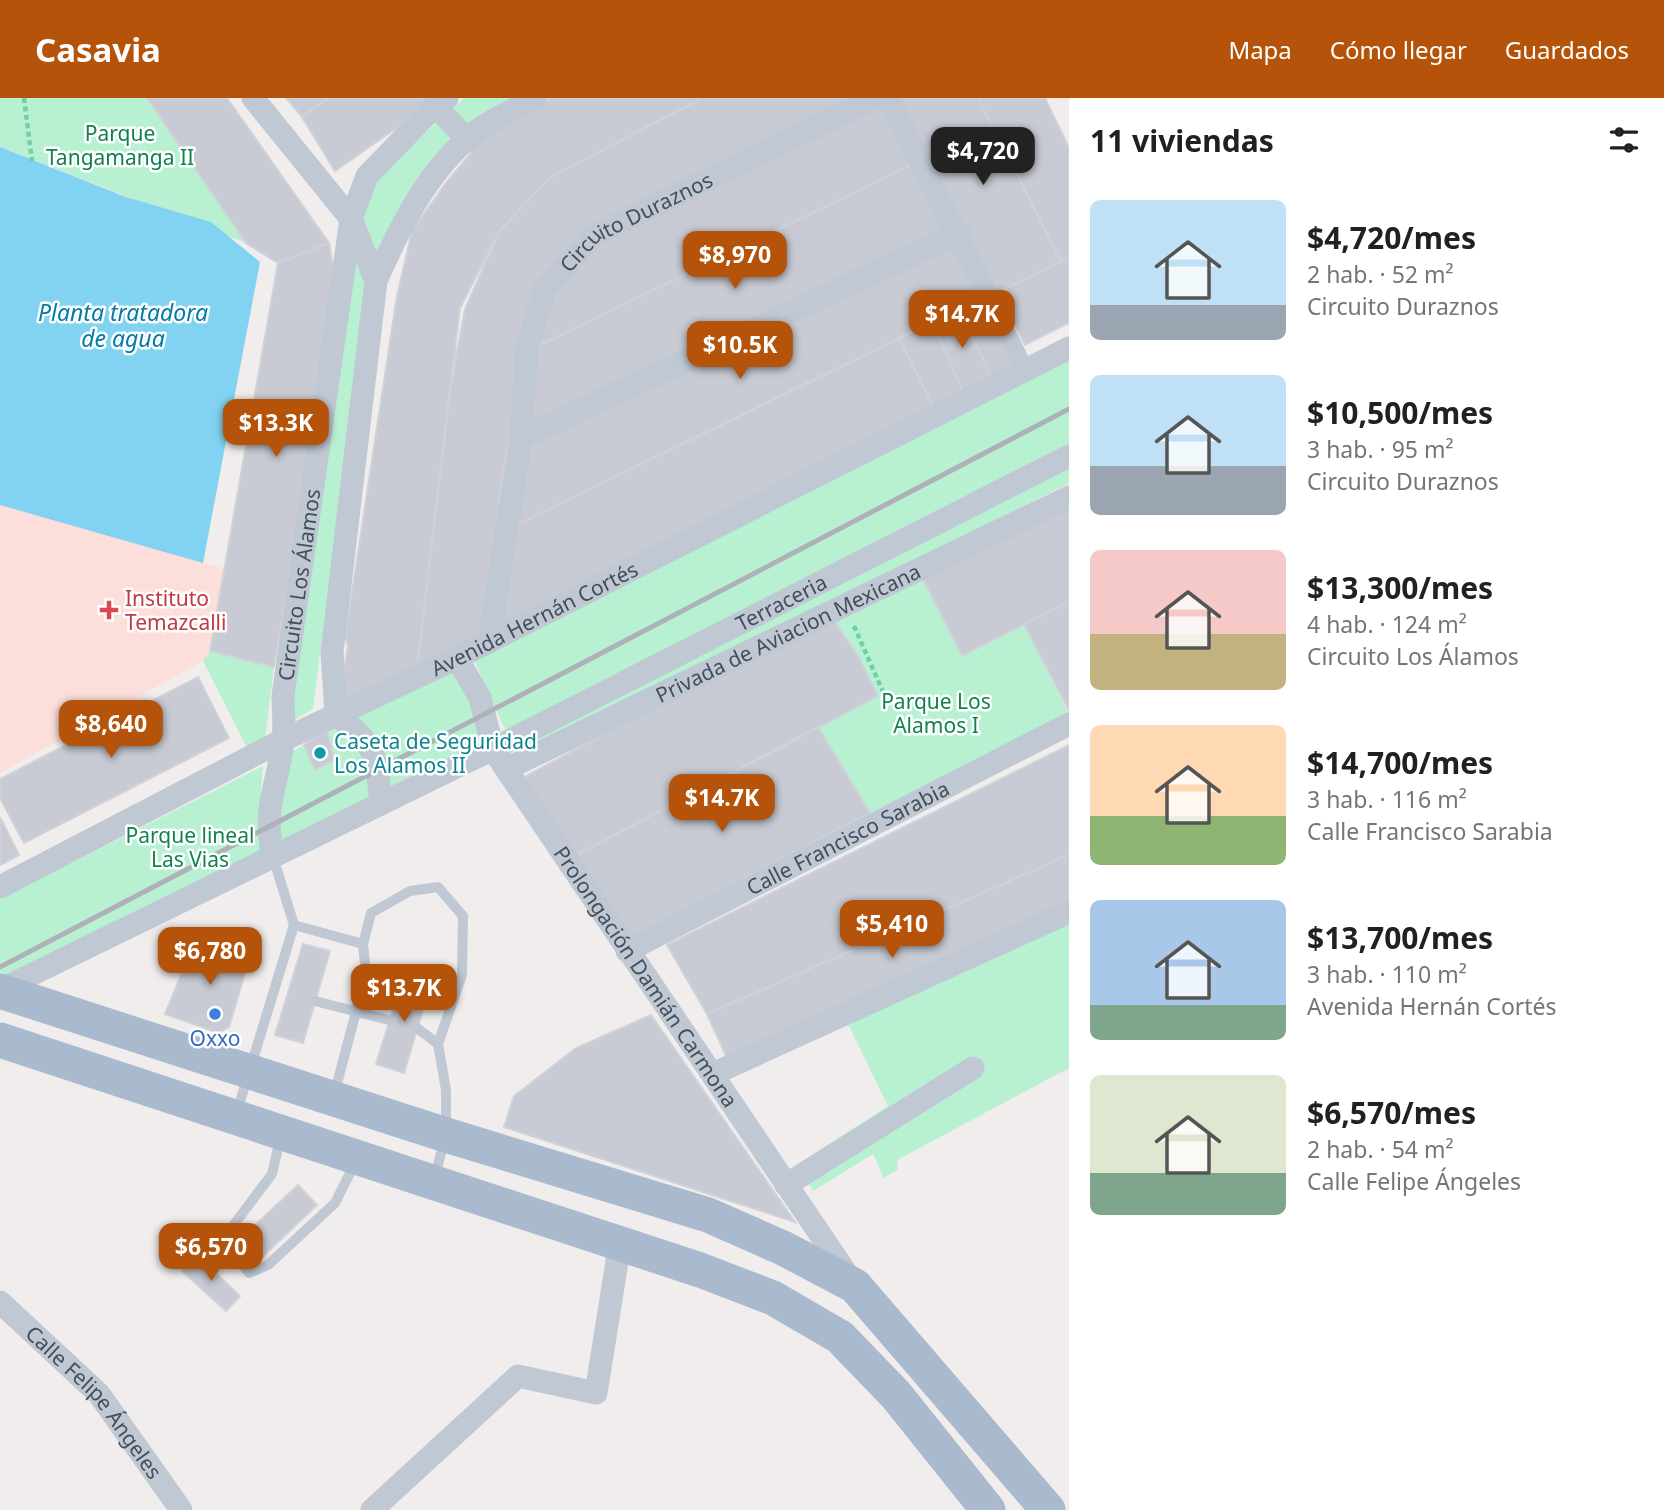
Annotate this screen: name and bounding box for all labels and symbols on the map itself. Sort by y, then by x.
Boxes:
park label: Parque Tangamanga II [46,119,194,171]
pin: $4,720 [926,127,1040,187]
street label: Circuito Duraznos [553,165,717,278]
pin: $8,970 [678,232,792,291]
pin: $14.7K [905,290,1019,350]
water label: Planta tratadora de agua [38,296,208,354]
pin: $10.5K [683,322,797,381]
pin: $13.3K [219,400,333,459]
street label: Circuito Los Álamos [271,487,326,683]
street label: Avenida Hernán Cortés [426,555,642,682]
street label: Privada de Aviacion Mexicana [651,557,925,709]
street label: Terraceria [731,568,831,637]
place label: Instituto Temazcalli [125,584,226,636]
marker: Instituto Temazcalli [99,600,119,620]
park label: Parque Los Alamos I [881,687,991,739]
pin: $8,640 [54,700,168,760]
place label: Caseta de Seguridad Los Alamos II [334,727,537,779]
marker: Caseta de Seguridad Los Alamos II [312,745,328,761]
pin: $14.7K [665,774,779,834]
street label: Calle Francisco Sarabia [741,774,954,901]
park label: Parque lineal Las Vias [126,821,254,873]
street label: Prolongación Damián Carmona [548,840,744,1113]
pin: $5,410 [835,900,949,960]
pin: $6,780 [153,928,267,987]
pin: $13.7K [347,964,461,1024]
marker: Oxxo [207,1006,223,1022]
place label: Oxxo [190,1024,240,1052]
pin: $6,570 [154,1224,268,1283]
street label: Calle Felipe Ángeles [20,1319,169,1484]

